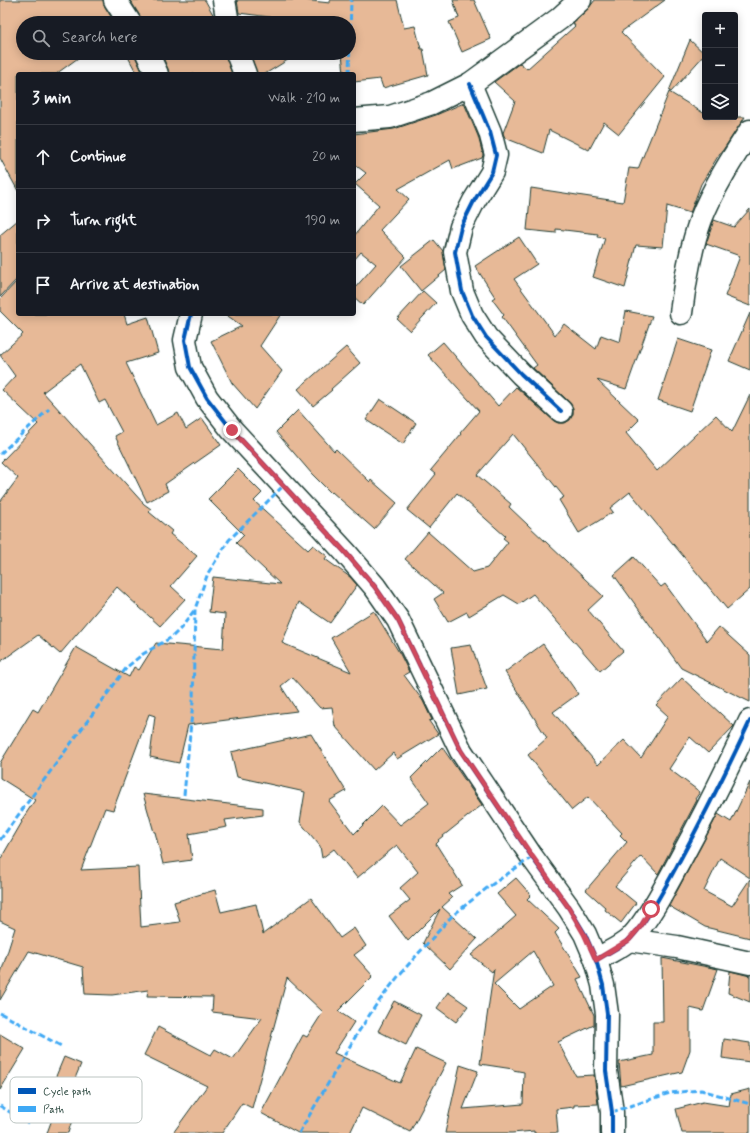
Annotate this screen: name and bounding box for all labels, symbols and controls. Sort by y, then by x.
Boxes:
map controls [702,12,738,120]
button: + [702,12,738,48]
search box [16,16,356,60]
icon: search [30,27,52,49]
text: Search here [62,28,138,48]
button: − [702,48,738,84]
button: layers [702,84,738,120]
text: 3 min [32,87,71,109]
text: Walk · 210 m [268,90,340,107]
icon: ahead [32,146,54,168]
text: Continue [70,147,126,167]
text: 20 m [312,148,340,165]
icon: right [32,210,54,232]
text: Turn right [70,211,137,231]
text: 190 m [305,212,340,229]
icon: arrive [32,274,54,296]
text: Arrive at destination [70,275,199,295]
route end [223,421,241,439]
route start [642,900,660,918]
legend [10,1077,142,1123]
text: Cycle path [43,1085,91,1099]
text: Path [43,1103,64,1117]

